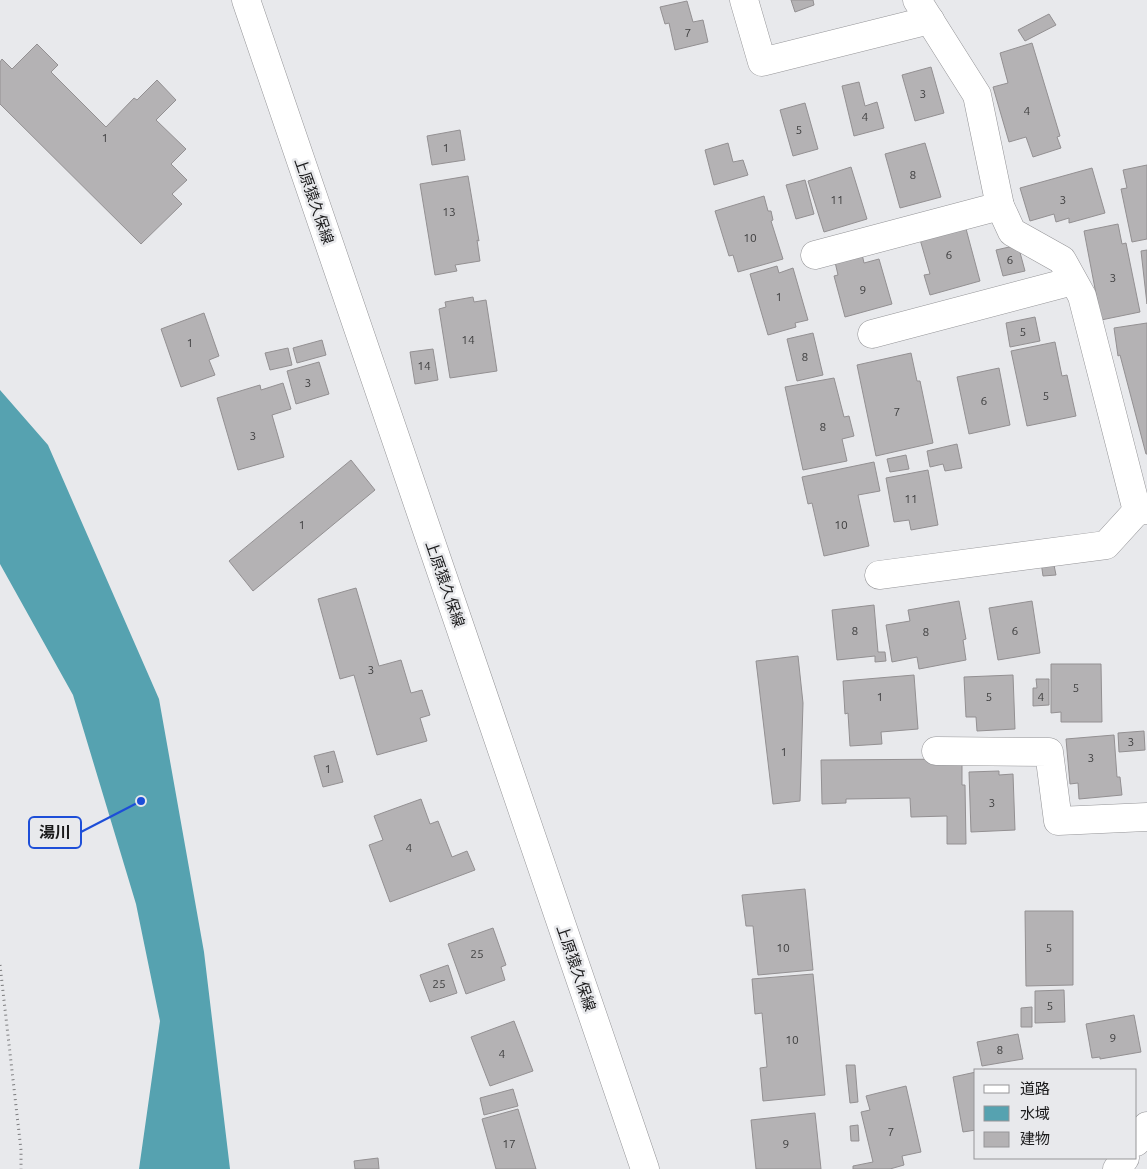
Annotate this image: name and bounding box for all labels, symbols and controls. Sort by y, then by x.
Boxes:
house number: 7 [685,26,691,39]
house number: 3 [920,87,926,100]
house number: 4 [1024,104,1031,117]
house number: 4 [862,110,869,123]
house number: 5 [796,123,802,136]
house number: 1 [102,131,108,144]
house number: 1 [443,141,449,154]
street label: 上原猿久保線 [292,156,337,246]
house number: 8 [910,168,917,181]
house number: 11 [830,193,844,206]
house number: 3 [1060,193,1066,206]
house number: 13 [442,205,456,218]
house number: 10 [743,231,757,244]
house number: 6 [946,248,953,261]
house number: 6 [1007,253,1014,266]
house number: 3 [1110,271,1116,284]
house number: 9 [860,283,866,296]
house number: 1 [776,290,782,303]
house number: 5 [1020,325,1026,338]
house number: 14 [461,333,475,346]
house number: 1 [187,336,193,349]
house number: 8 [802,350,809,363]
house number: 14 [417,359,431,372]
house number: 3 [305,376,311,389]
house number: 5 [1043,389,1049,402]
house number: 6 [981,394,988,407]
house number: 7 [894,405,900,418]
house number: 8 [820,420,827,433]
house number: 3 [250,429,256,442]
house number: 11 [904,492,918,505]
house number: 1 [299,518,305,531]
house number: 10 [834,518,848,531]
street label: 上原猿久保線 [423,539,468,629]
house number: 8 [852,624,859,637]
house number: 6 [1012,624,1019,637]
house number: 8 [923,625,930,638]
house number: 3 [368,663,374,676]
house number: 5 [1073,681,1079,694]
house number: 1 [877,690,883,703]
house number: 5 [986,690,992,703]
house number: 4 [1038,690,1045,703]
house number: 3 [1128,735,1134,748]
house number: 1 [781,745,787,758]
house number: 3 [1088,751,1094,764]
house number: 1 [325,762,331,775]
house number: 3 [989,796,995,809]
callout: 湯川 [29,817,81,848]
text: 湯川 [39,823,71,841]
house number: 4 [406,841,413,854]
street label: 上原猿久保線 [554,923,599,1013]
house number: 10 [776,941,790,954]
house number: 5 [1046,941,1052,954]
house number: 25 [470,947,484,960]
house number: 25 [432,977,446,990]
house number: 5 [1047,999,1053,1012]
house number: 9 [1110,1031,1116,1044]
house number: 10 [785,1033,799,1046]
house number: 8 [997,1043,1004,1056]
house number: 4 [499,1047,506,1060]
legend [974,1069,1137,1159]
text: 道路 [1020,1080,1050,1097]
text: 水域 [1020,1105,1050,1122]
house number: 7 [888,1125,894,1138]
text: 建物 [1020,1130,1050,1147]
house number: 17 [502,1137,516,1150]
house number: 9 [783,1137,789,1150]

